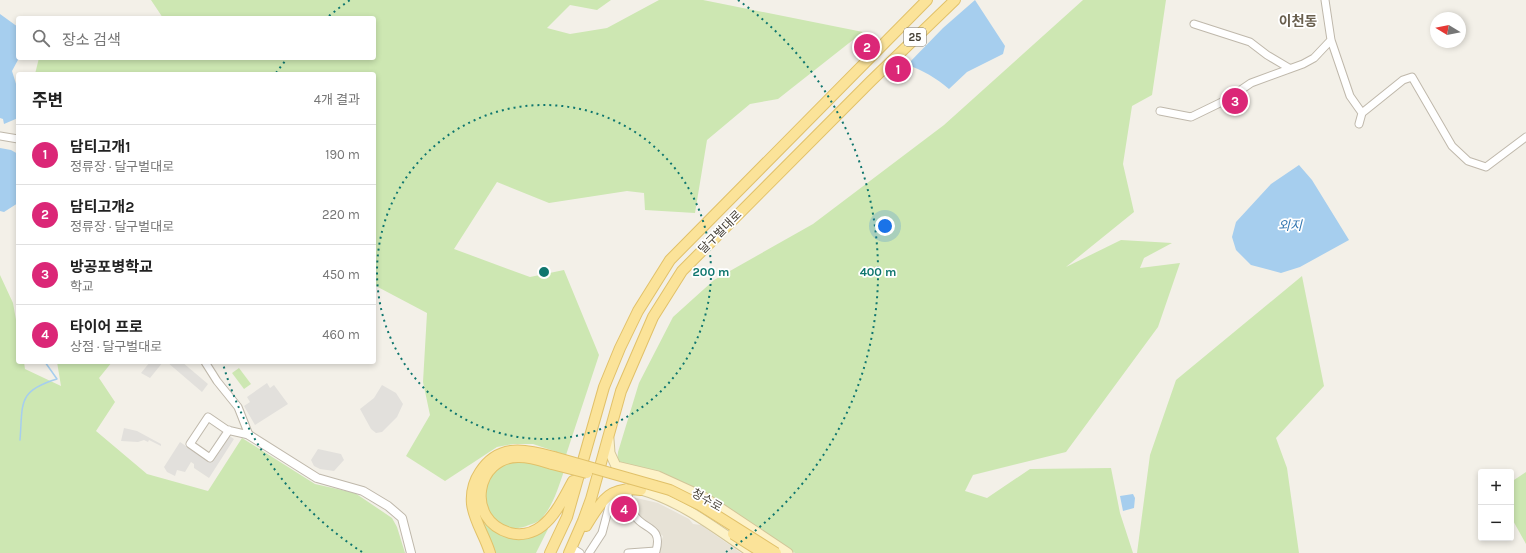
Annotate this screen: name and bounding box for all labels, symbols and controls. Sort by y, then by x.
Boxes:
north arrow [1430,12,1466,48]
district label: 이천동 [1279,13,1317,30]
search box [16,16,376,60]
icon: search [30,27,52,49]
road number: 25 [904,28,926,46]
text: 장소 검색 [62,31,121,49]
pin: 2 [854,32,880,62]
pin: 1 [885,54,911,84]
pin: 3 [1222,86,1248,116]
text: 주변 [32,90,63,110]
text: 4개 결과 [314,92,360,107]
text: 담티고개1 [70,138,131,156]
text: 1 [43,147,47,162]
text: 190 m [325,147,360,162]
text: 정류장 · 달구벌대로 [70,159,174,174]
text: 담티고개2 [70,198,134,216]
text: 2 [41,207,49,222]
text: 220 m [322,207,360,222]
street label: 달구벌대로 [696,208,744,256]
your location [875,216,895,236]
water label: 외지 [1278,218,1303,233]
text: 정류장 · 달구벌대로 [70,219,174,234]
text: 방공포병학교 [70,258,153,276]
centre of rings [537,265,551,279]
text: 200 m [693,265,729,279]
text: 400 m [860,265,896,279]
text: 3 [41,267,49,282]
text: 450 m [322,267,360,282]
text: 학교 [70,279,94,294]
text: 타이어 프로 [70,318,143,336]
text: 4 [41,327,49,342]
text: 460 m [322,327,360,342]
text: 상점 · 달구벌대로 [70,339,162,354]
map controls [1478,469,1514,541]
button: + [1478,469,1514,505]
street label: 청수로 [689,486,725,514]
pin: 4 [611,494,637,524]
button: − [1478,505,1514,541]

